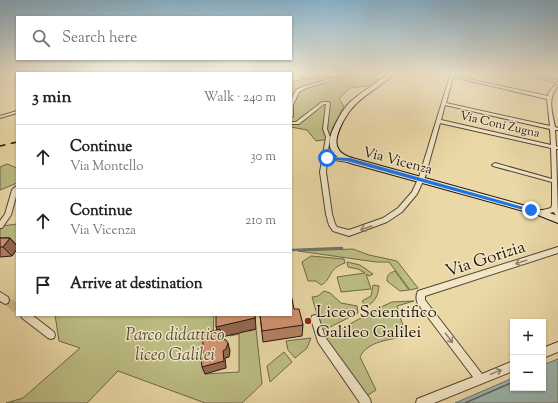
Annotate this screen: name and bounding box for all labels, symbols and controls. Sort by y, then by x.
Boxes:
search box [16,16,292,60]
icon: search [30,27,52,49]
text: Search here [62,28,137,49]
text: 3 min [32,86,71,110]
text: Walk · 240 m [204,89,276,107]
street label: Via Coni Zugna [458,107,542,143]
text: Continue [70,137,132,158]
street label: Via Vicenza [361,143,435,181]
icon: ahead [32,146,54,168]
text: 30 m [250,148,276,166]
route start [318,149,336,167]
text: Via Montello [70,158,143,176]
text: Continue [70,201,132,222]
route end [522,201,540,219]
icon: ahead [32,210,54,232]
text: 210 m [245,212,276,230]
text: Via Vicenza [70,222,136,240]
one-way arrow [360,225,372,233]
street label: Via Gorizia [443,236,529,284]
one-way arrow [515,259,528,266]
icon: arrive [32,274,54,296]
text: Arrive at destination [70,274,203,295]
place label: Liceo Scientifico Galileo Galilei [316,301,437,345]
marker: Liceo Scientifico Galileo Galilei [303,316,313,326]
map controls [510,319,546,391]
button: + [510,319,546,355]
park label: Parco didattico liceo Galilei [126,324,225,368]
one-way arrow [444,332,453,343]
button: − [510,355,546,391]
one-way arrow [490,368,502,376]

